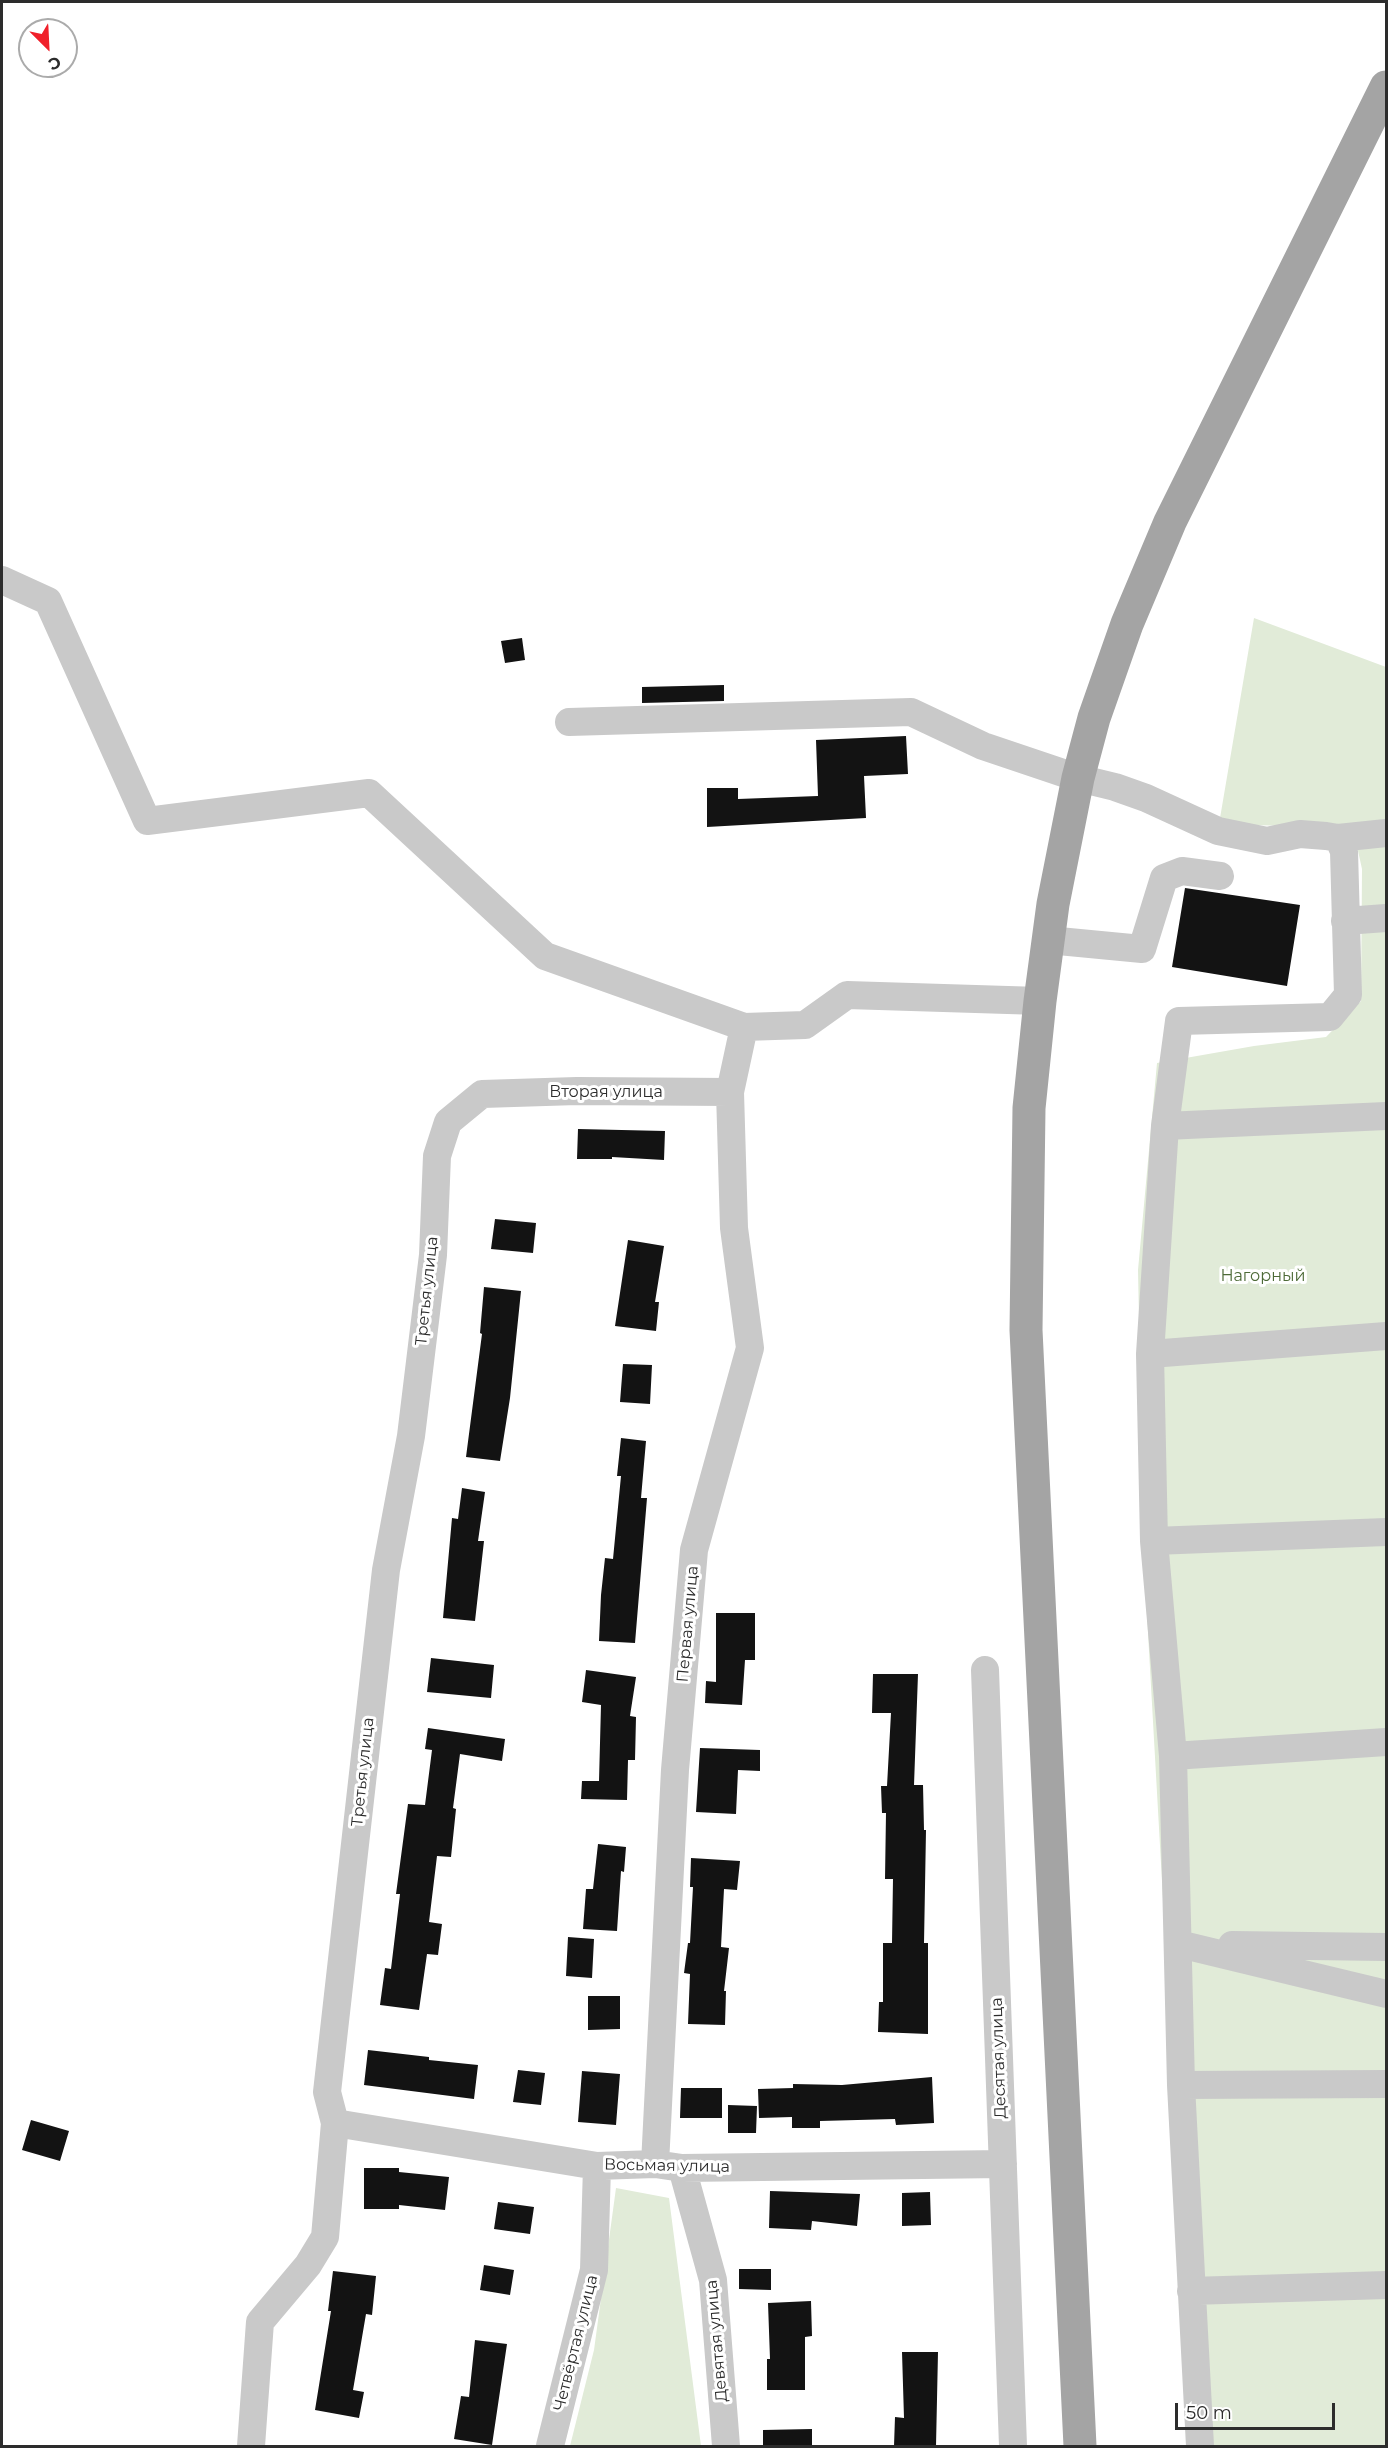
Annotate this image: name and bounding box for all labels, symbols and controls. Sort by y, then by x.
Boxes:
north arrow [18,18,78,78]
text: С [46,52,64,74]
street label: Вторая улица [549,1082,663,1102]
street label: Третья улица [412,1236,442,1346]
park label: Нагорный [1220,1266,1306,1286]
street label: Первая улица [673,1565,703,1683]
street label: Третья улица [348,1717,378,1827]
street label: Десятая улица [987,1997,1011,2119]
street label: Восьмая улица [604,2155,730,2177]
street label: Четвёртая улица [550,2273,602,2413]
street label: Девятая улица [702,2279,732,2403]
scale bar [1178,2391,1338,2429]
text: 50 m [1186,2402,1232,2424]

